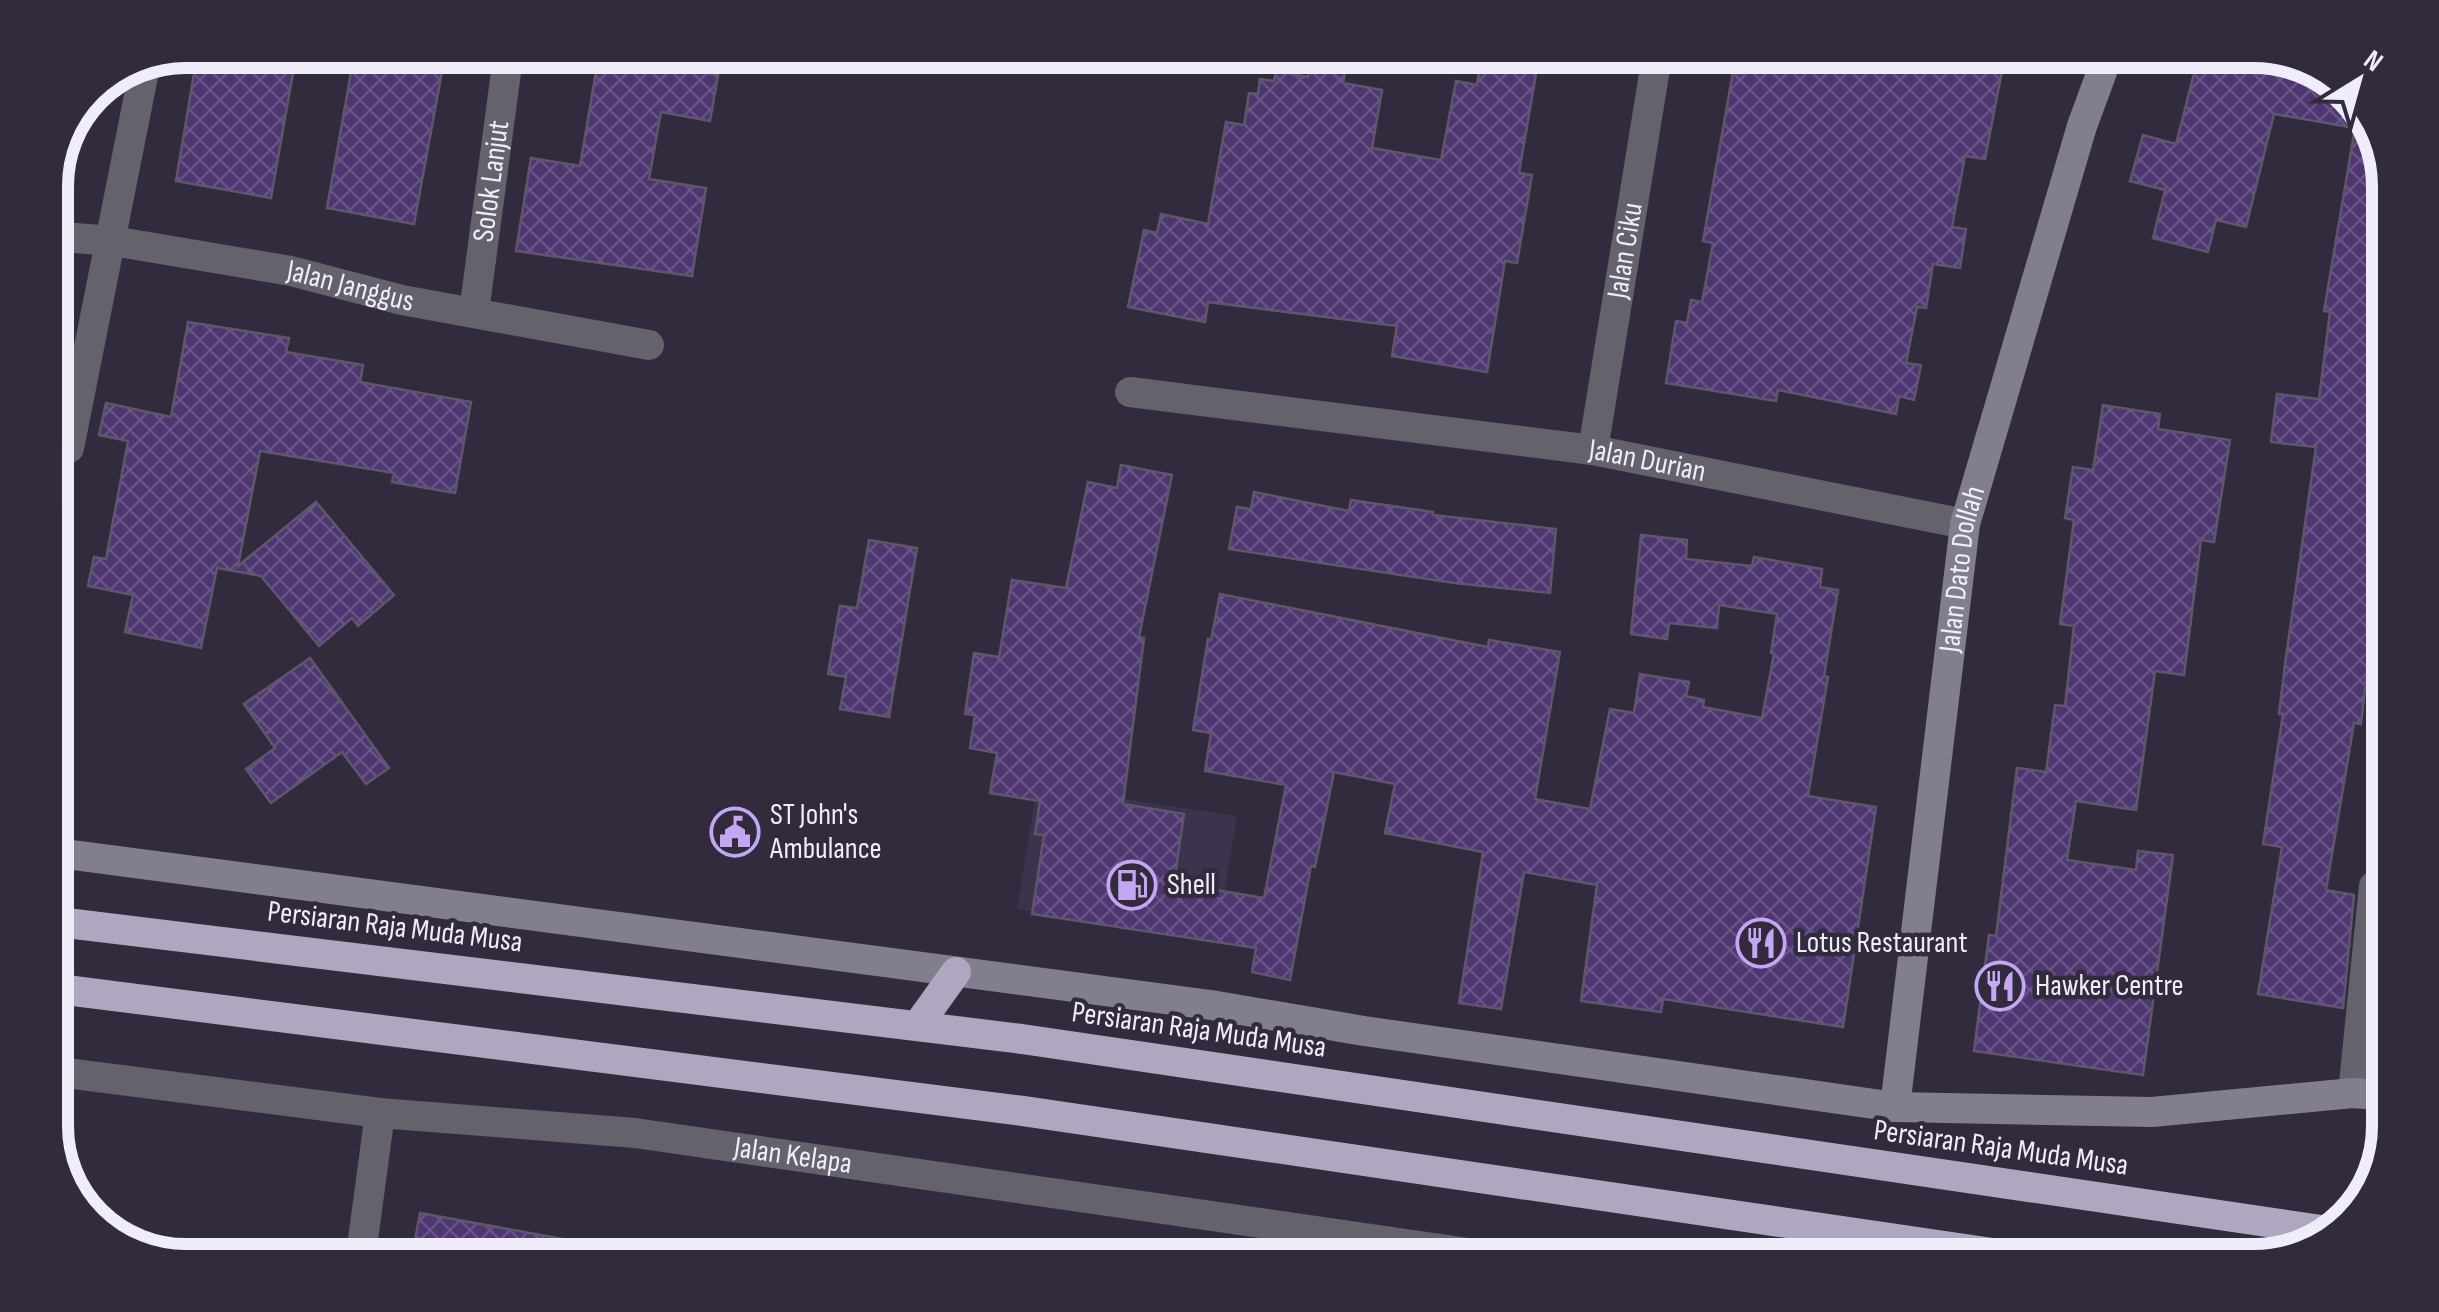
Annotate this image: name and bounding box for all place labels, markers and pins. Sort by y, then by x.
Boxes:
place label: ST John's Ambulance [769,797,882,867]
public building icon: ST John's Ambulance [709,806,761,858]
fuel station icon: Shell [1106,859,1158,911]
place label: Shell [1167,867,1216,903]
restaurant icon: Lotus Restaurant [1735,917,1787,969]
place label: Lotus Restaurant [1796,925,1968,961]
restaurant icon: Hawker Centre [1974,960,2026,1012]
place label: Hawker Centre [2035,968,2184,1004]

